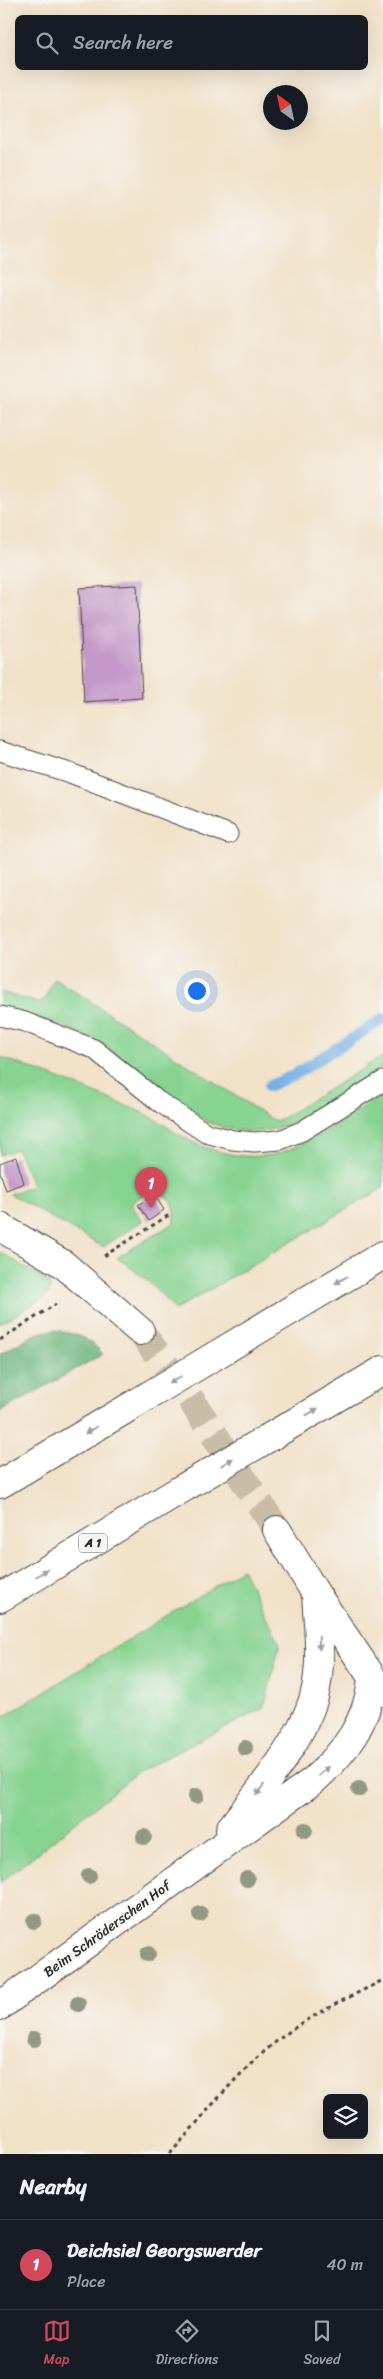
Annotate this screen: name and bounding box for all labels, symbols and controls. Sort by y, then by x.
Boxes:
search box [15,15,368,70]
text: Search here [73,26,173,59]
icon: search [33,29,61,57]
north arrow [263,85,308,130]
your location [184,978,210,1004]
pin: 1 [135,1167,167,1208]
one-way arrow [335,1275,348,1284]
one-way arrow [168,1375,181,1384]
one-way arrow [306,1407,319,1416]
one-way arrow [84,1425,97,1434]
one-way arrow [221,1458,234,1467]
road number: A 1 [79,1534,107,1552]
one-way arrow [35,1568,48,1577]
one-way arrow [315,1635,323,1651]
one-way arrow [317,1766,330,1777]
one-way arrow [255,1783,265,1797]
street label: Beim Schröderschen Hof [38,1873,178,1984]
map controls [323,2094,368,2139]
button: layers [323,2094,368,2139]
text: Nearby [20,2168,86,2206]
text: Deichsiel Georgswerder [67,2234,261,2267]
text: 1 [33,2250,39,2279]
text: 40 m [326,2250,363,2279]
text: Place [67,2267,106,2296]
tab: Map [43,2317,71,2372]
tab: Directions [156,2317,218,2372]
tab: Saved [304,2317,340,2372]

